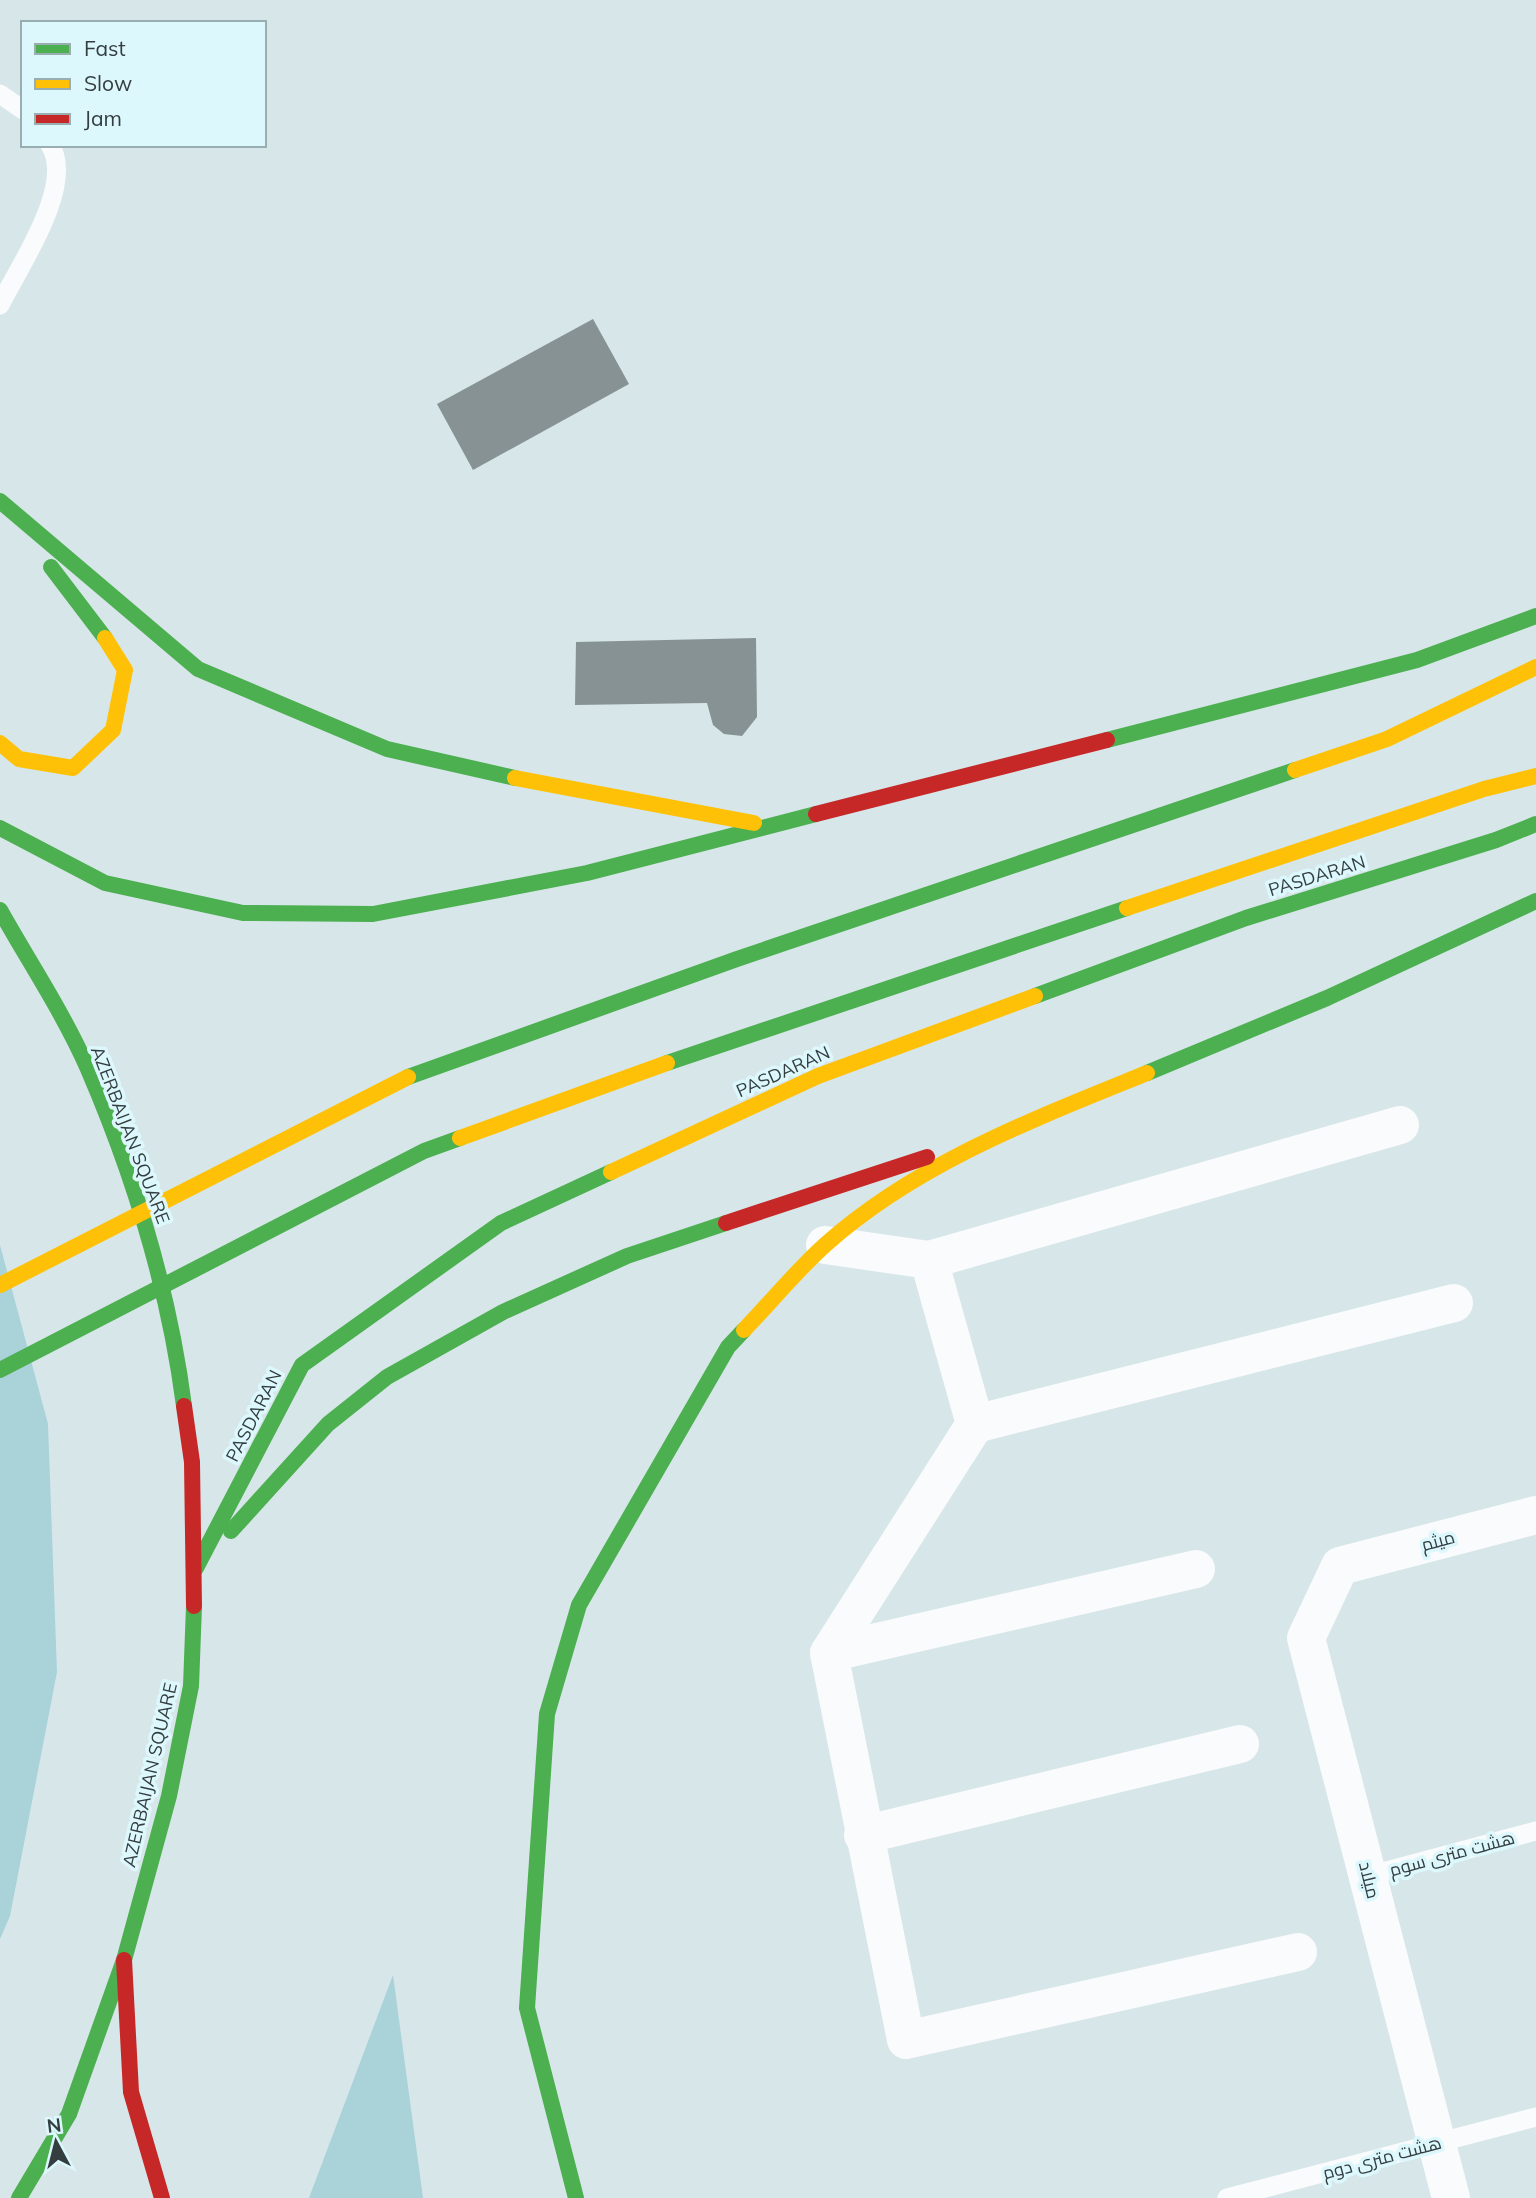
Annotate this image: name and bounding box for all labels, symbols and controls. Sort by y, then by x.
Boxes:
legend [21,21,266,147]
text: Fast [84,35,126,61]
text: Slow [84,70,132,96]
text: Jam [84,105,122,131]
street label: PASDARAN [1266,850,1368,901]
street label: PASDARAN [732,1041,833,1102]
street label: AZERBAIJAN SQUARE [86,1043,175,1227]
street label: PASDARAN [221,1366,287,1466]
street label: میثم [1418,1525,1458,1557]
street label: AZERBAIJAN SQUARE [117,1680,182,1869]
street label: هشت متری سوم [1387,1826,1517,1882]
street label: میلاد [1354,1859,1385,1901]
north arrow [21,2107,91,2177]
text: N [45,2112,63,2138]
street label: هشت متری دوم [1320,2131,1444,2185]

